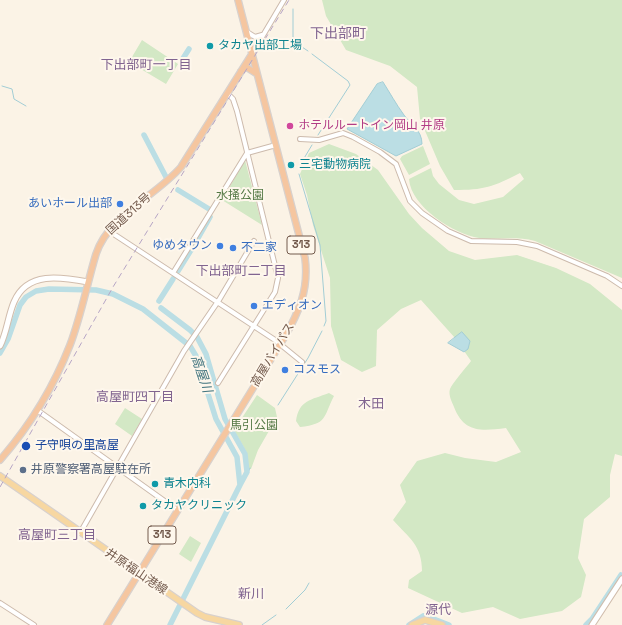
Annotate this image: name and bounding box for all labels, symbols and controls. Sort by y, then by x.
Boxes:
district label: 下出部町 [310,26,366,42]
place label: タカヤ出部工場 [218,39,302,53]
marker: タカヤ出部工場 [205,41,215,51]
district label: 下出部町一丁目 [101,57,191,73]
place label: ホテルルートイン岡山 井原 [298,119,445,133]
marker: ホテルルートイン岡山 井原 [285,121,295,131]
place label: 三宅動物病院 [299,158,371,172]
marker: 三宅動物病院 [286,160,296,170]
park label: 水掻公園 [216,189,264,203]
street label: 国道313号 [104,190,154,238]
place label: あいホール出部 [28,197,112,211]
marker: あいホール出部 [115,199,125,209]
road number: 313 [287,236,315,254]
place label: ゆめタウン [152,239,212,253]
marker: ゆめタウン [215,241,225,251]
place label: 不二家 [241,241,277,255]
marker: 不二家 [228,243,238,253]
district label: 下出部町二丁目 [196,263,286,279]
place label: エディオン [262,299,322,313]
marker: エディオン [249,301,259,311]
street label: 高屋バイパス [248,320,298,390]
water label: 高屋川 [187,353,215,395]
place label: コスモス [293,363,341,377]
marker: コスモス [280,365,290,375]
district label: 高屋町四丁目 [96,389,174,405]
district label: 木田 [358,396,384,412]
park label: 馬引公園 [230,419,278,433]
place label: 子守唄の里高屋 [35,439,119,453]
marker: 子守唄の里高屋 [20,440,32,452]
place label: 井原警察署高屋駐在所 [31,463,151,477]
marker: 井原警察署高屋駐在所 [18,465,28,475]
place label: 青木内科 [163,477,211,491]
marker: 青木内科 [150,479,160,489]
place label: タカヤクリニック [151,499,247,513]
marker: タカヤクリニック [138,501,148,511]
road number: 313 [148,526,176,544]
district label: 高屋町三丁目 [18,527,96,543]
street label: 井原福山港線 [102,546,170,598]
district label: 新川 [238,586,264,602]
district label: 源代 [425,602,451,618]

